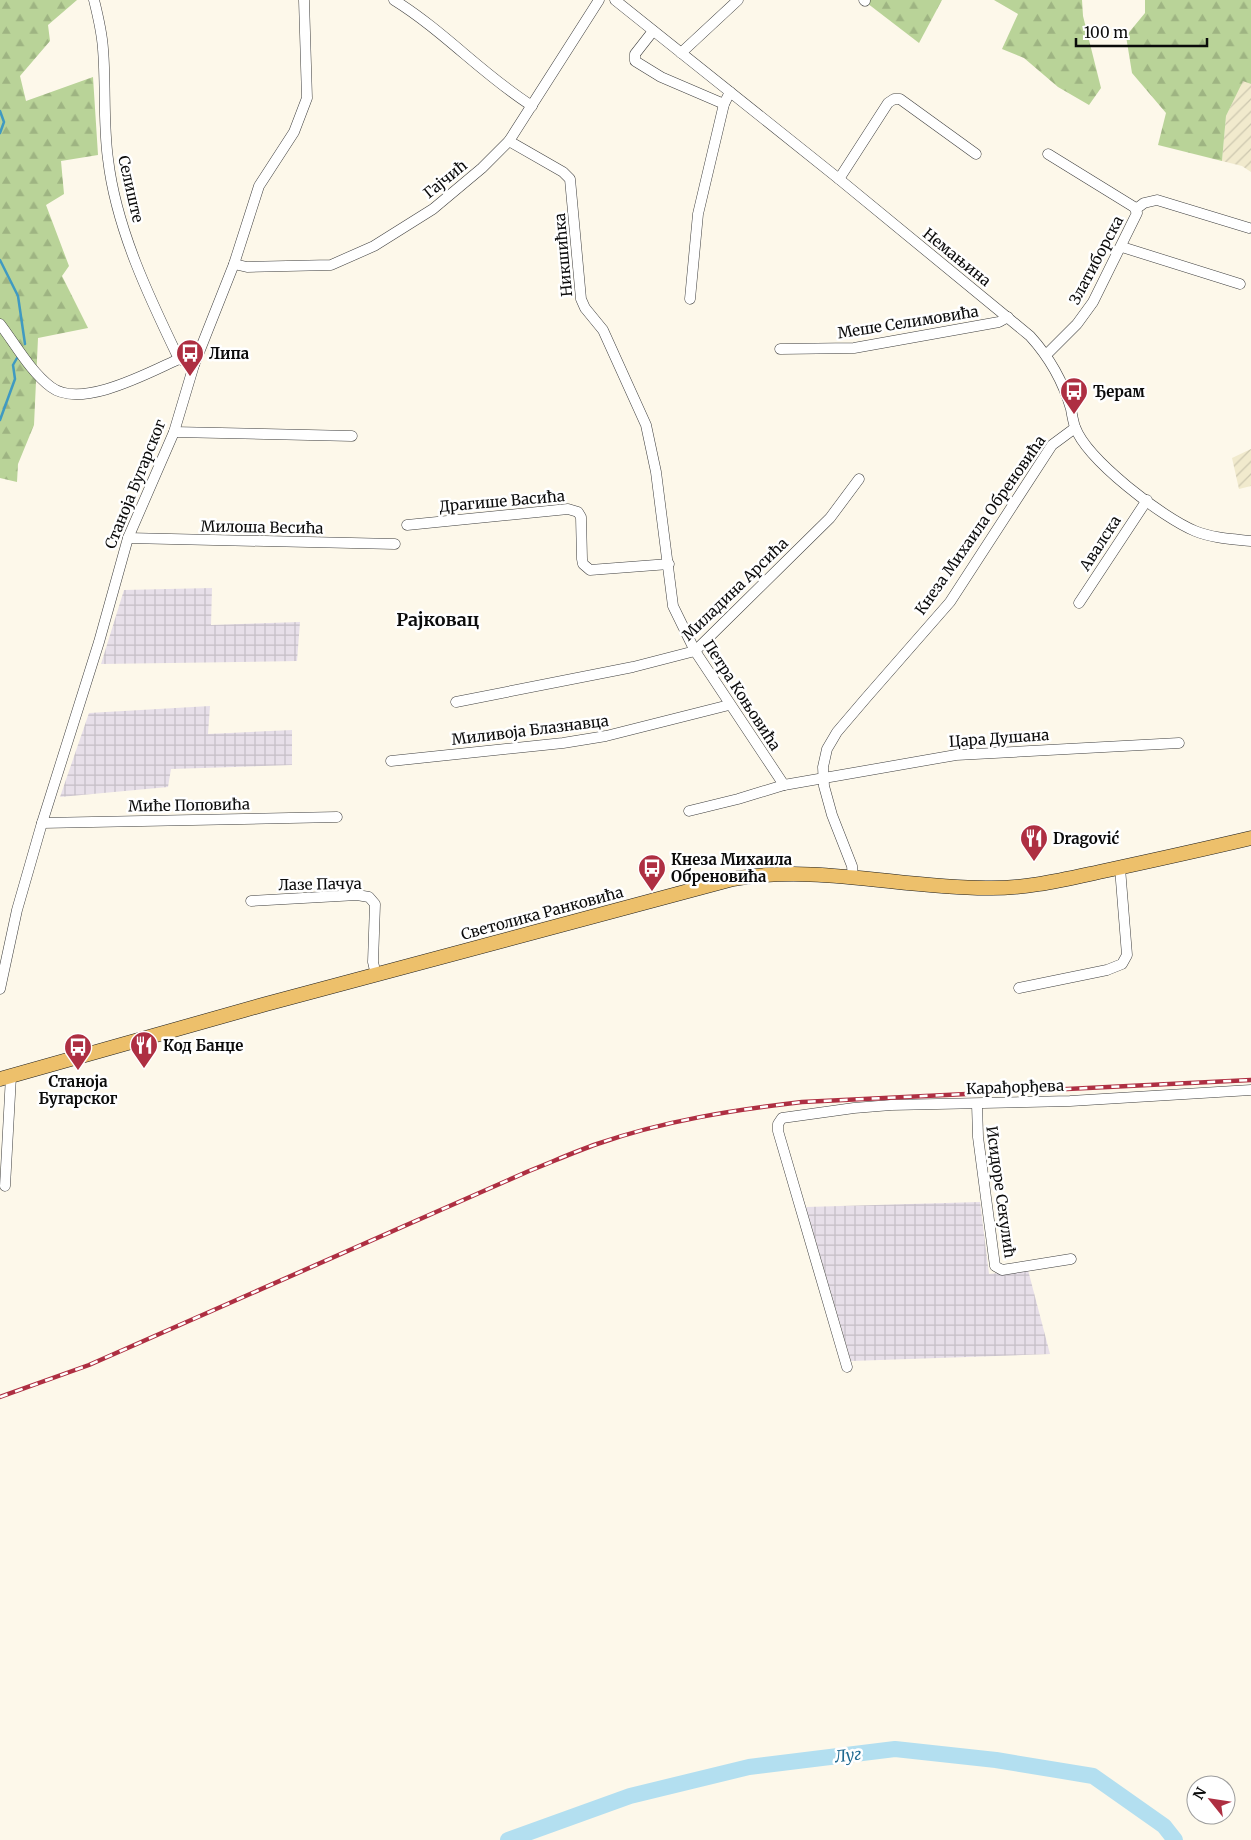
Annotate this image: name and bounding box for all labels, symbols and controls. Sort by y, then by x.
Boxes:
scale bar [1076,15,1207,47]
text: 100 m [1084,23,1128,42]
street label: Селиште [114,154,148,225]
street label: Гајчић [419,156,471,202]
street label: Никшићка [550,212,576,298]
street label: Златиборска [1065,212,1127,308]
street label: Немањина [919,224,995,290]
street label: Меше Селимовића [836,301,980,343]
bus stop icon: Липа [175,338,205,377]
place label: Липа [209,344,250,363]
bus stop icon: Ђерам [1059,376,1089,415]
place label: Ђерам [1093,382,1145,401]
street label: Станоја Бугарског [100,416,170,551]
street label: Кнеза Михаила Обреновића [911,432,1049,618]
street label: Драгише Васића [438,486,566,516]
street label: Авалска [1075,512,1125,575]
street label: Милоша Весића [200,516,324,538]
street label: Миладина Арсића [678,534,792,644]
district label: Рајковац [396,608,480,631]
street label: Петра Коњовића [699,636,785,754]
street label: Миливоја Блазнавца [450,711,610,749]
street label: Цара Душана [948,725,1050,751]
street label: Миће Поповића [128,794,250,816]
restaurant icon: Dragović [1019,823,1049,862]
place label: Dragović [1053,829,1120,848]
place label: Кнеза Михаила Обреновића [671,850,793,886]
bus stop icon: Кнеза Михаила Обреновића [637,853,667,892]
street label: Лазе Пачуа [278,874,362,894]
street label: Светолика Ранковића [459,882,625,944]
restaurant icon: Код Банџе [129,1030,159,1069]
bus stop icon: Станоја Бугарског [63,1032,93,1071]
place label: Код Банџе [163,1036,243,1055]
place label: Станоја Бугарског [39,1072,117,1108]
street label: Карађорђева [966,1076,1064,1098]
street label: Исидоре Секулић [982,1125,1020,1259]
water label: Луг [833,1743,862,1767]
north arrow [1186,1775,1236,1825]
text: N [1189,1784,1210,1803]

